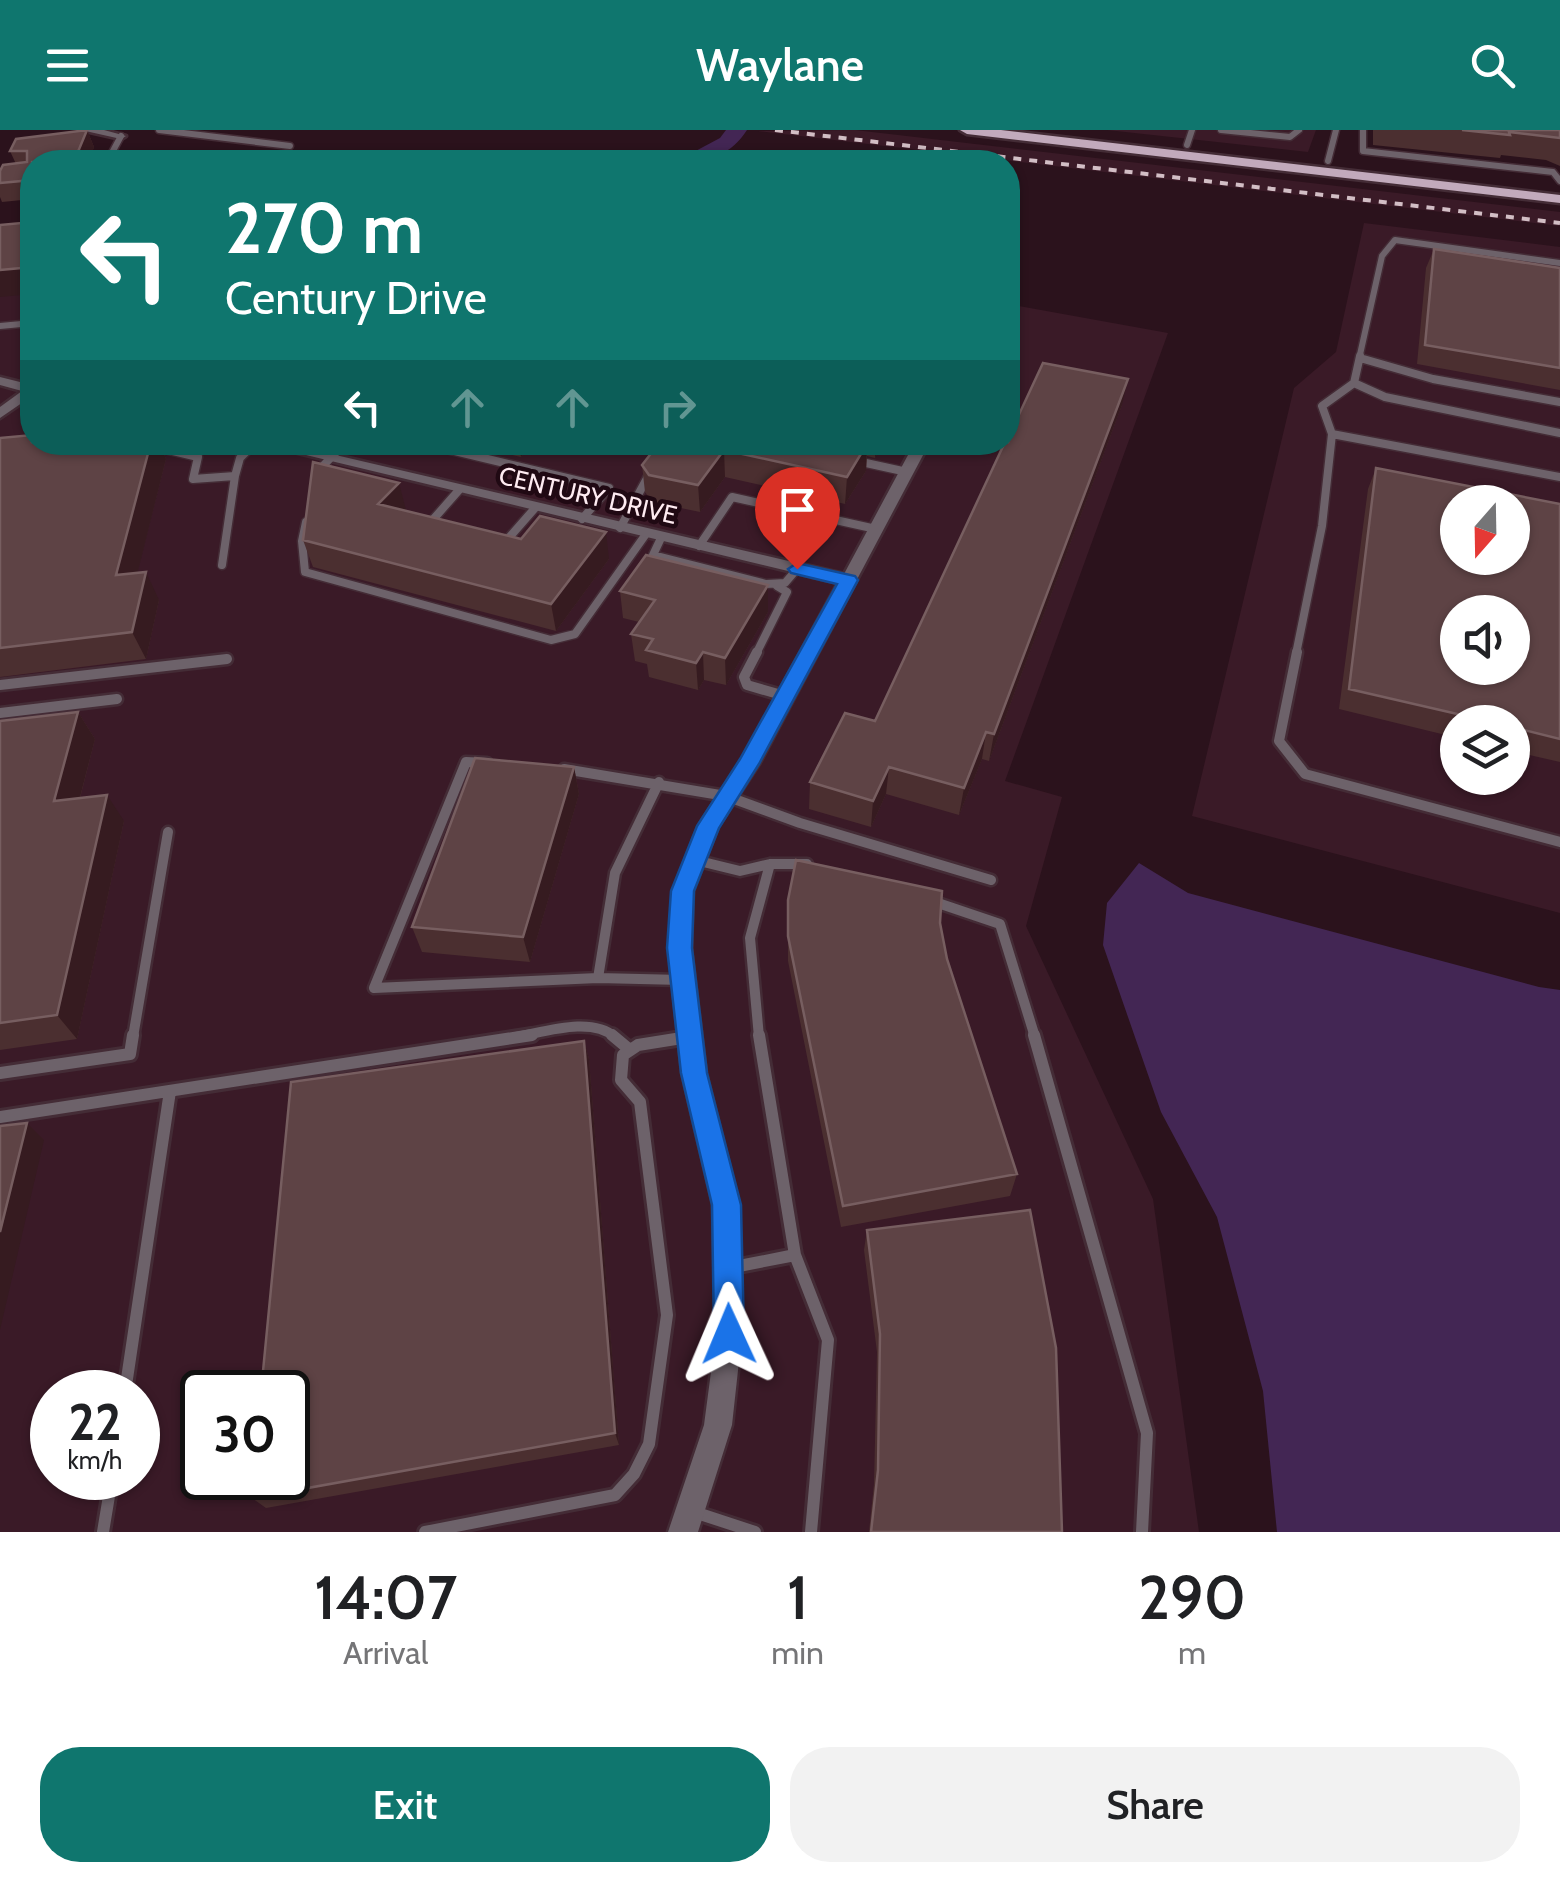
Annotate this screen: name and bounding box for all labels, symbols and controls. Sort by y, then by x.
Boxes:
icon: menu [40,38,95,93]
text: Waylane [696,38,864,92]
icon: search [1465,38,1520,93]
text: 270 m [225,185,423,271]
icon: left [60,190,190,320]
text: Century Drive [225,271,487,325]
icon: left [335,380,390,435]
icon: ahead [440,380,495,435]
icon: ahead [545,380,600,435]
icon: right [650,380,705,435]
street label: CENTURY DRIVE [496,460,680,530]
pin [755,467,840,570]
icon: arrive [770,482,825,537]
north arrow [1440,485,1530,575]
map controls [1440,485,1530,795]
button: sound [1440,595,1530,685]
button: layers [1440,705,1530,795]
position arrow [677,1282,781,1386]
speed limit sign: 30 [180,1370,310,1500]
text: 22 [69,1392,121,1453]
text: km/h [68,1445,122,1475]
text: 14:07 [314,1561,457,1634]
text: 1 [787,1561,808,1634]
text: 290 [1138,1561,1246,1634]
text: Arrival [343,1633,428,1672]
text: min [771,1633,824,1672]
text: m [1178,1633,1206,1672]
button: Exit [40,1747,770,1862]
button: Share [790,1747,1520,1862]

